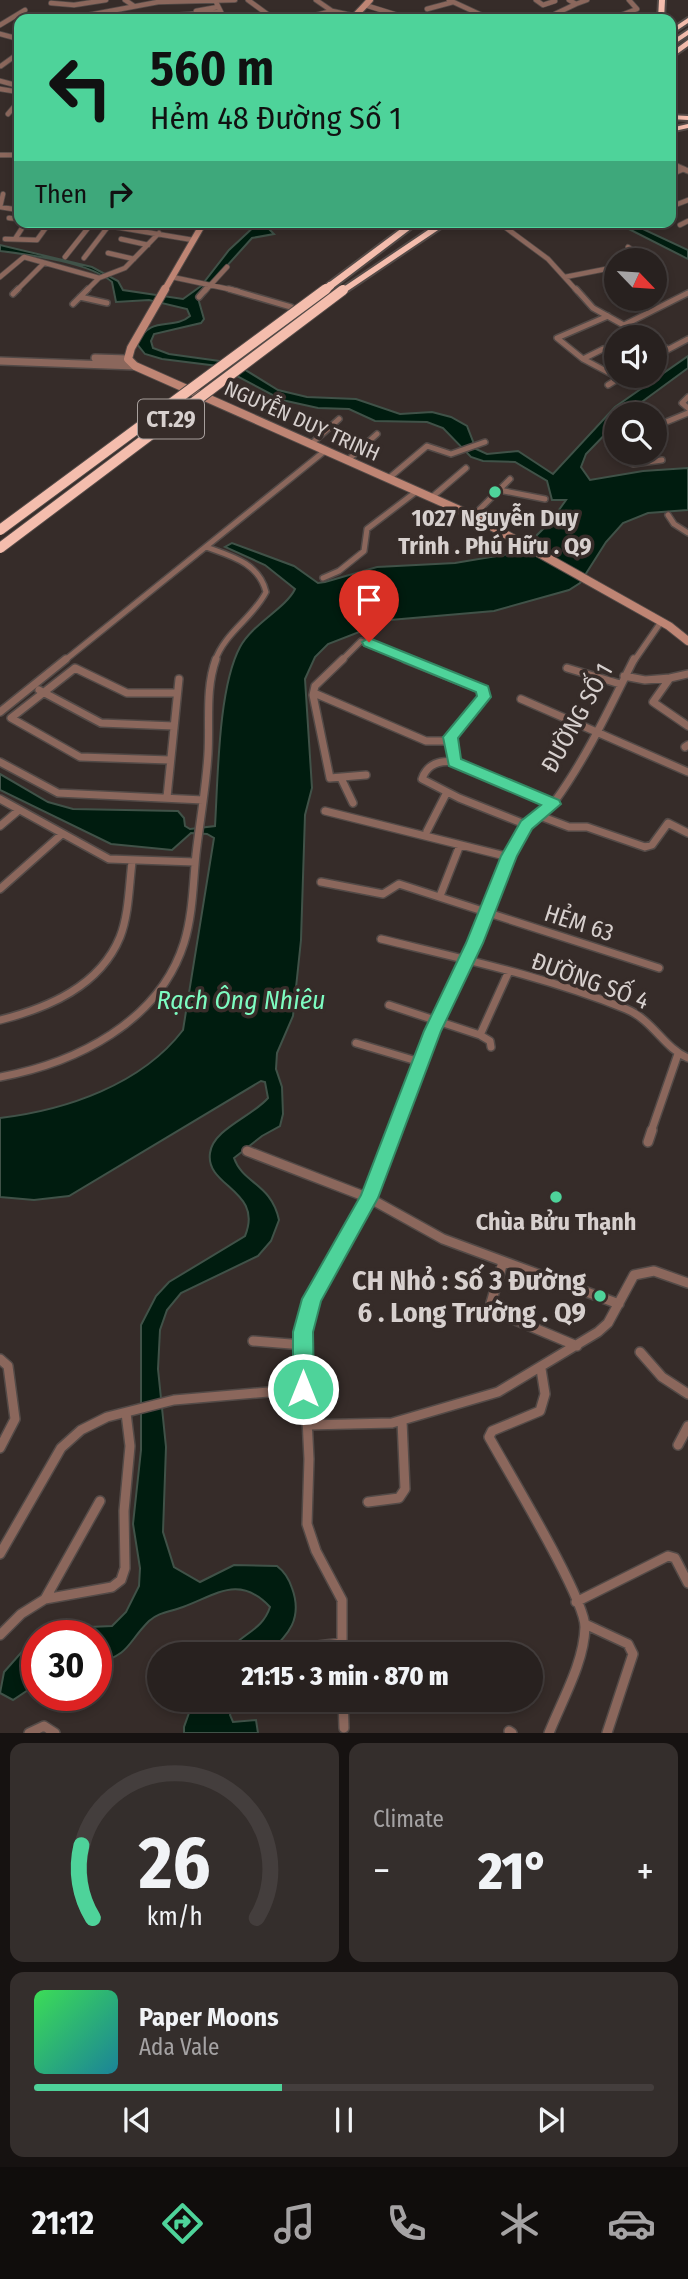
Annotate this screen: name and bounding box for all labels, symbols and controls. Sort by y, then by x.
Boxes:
text: 560 m [150,39,274,98]
icon: left [35,42,126,133]
text: Hẻm 48 Đường Số 1 [150,99,402,137]
icon: right [101,175,139,213]
text: Then [35,179,87,210]
north arrow [604,248,667,312]
map controls [604,248,667,465]
button: sound [604,325,667,388]
street label: NGUYỄN DUY TRINH [220,373,384,467]
road number: CT.29 [138,400,204,438]
button: search [604,402,667,465]
marker: 1027 Nguyễn Duy Trinh . Phú Hữu . Q9 [487,484,503,500]
place label: 1027 Nguyễn Duy Trinh . Phú Hữu . Q9 [398,503,592,560]
pin [339,570,399,642]
icon: arrive [350,581,388,619]
street label: ĐƯỜNG SỐ 1 [532,657,618,777]
street label: HẺM 63 [541,896,618,947]
street label: ĐƯỜNG SỐ 4 [528,943,654,1015]
water label: Rạch Ông Nhiêu [157,985,325,1016]
marker: Chùa Bửu Thạnh [548,1189,564,1205]
place label: Chùa Bửu Thạnh [476,1208,636,1236]
place label: CH Nhỏ : Số 3 Đường 6 . Long Trường . Q9 [352,1263,586,1329]
marker: CH Nhỏ : Số 3 Đường 6 . Long Trường . Q9 [592,1288,608,1304]
position arrow [266,1352,340,1426]
speed limit sign: 30 [21,1620,112,1711]
text: 21:15 · 3 min · 870 m [241,1661,449,1692]
text: Climate [373,1805,444,1833]
text: 26 [138,1821,210,1908]
text: 21° [478,1840,549,1903]
text: − [373,1848,390,1894]
text: + [637,1848,654,1894]
text: km/h [147,1902,202,1932]
text: Paper Moons [139,2002,279,2033]
text: Ada Vale [139,2033,219,2061]
icon: previous [118,2101,156,2139]
icon: pause [325,2101,363,2139]
icon: next [532,2101,570,2139]
icon: directions [158,2199,207,2248]
icon: music [270,2199,319,2248]
icon: phone [382,2199,431,2248]
icon: climate [495,2199,544,2248]
icon: car [607,2199,656,2248]
text: 21:12 [32,2204,94,2242]

